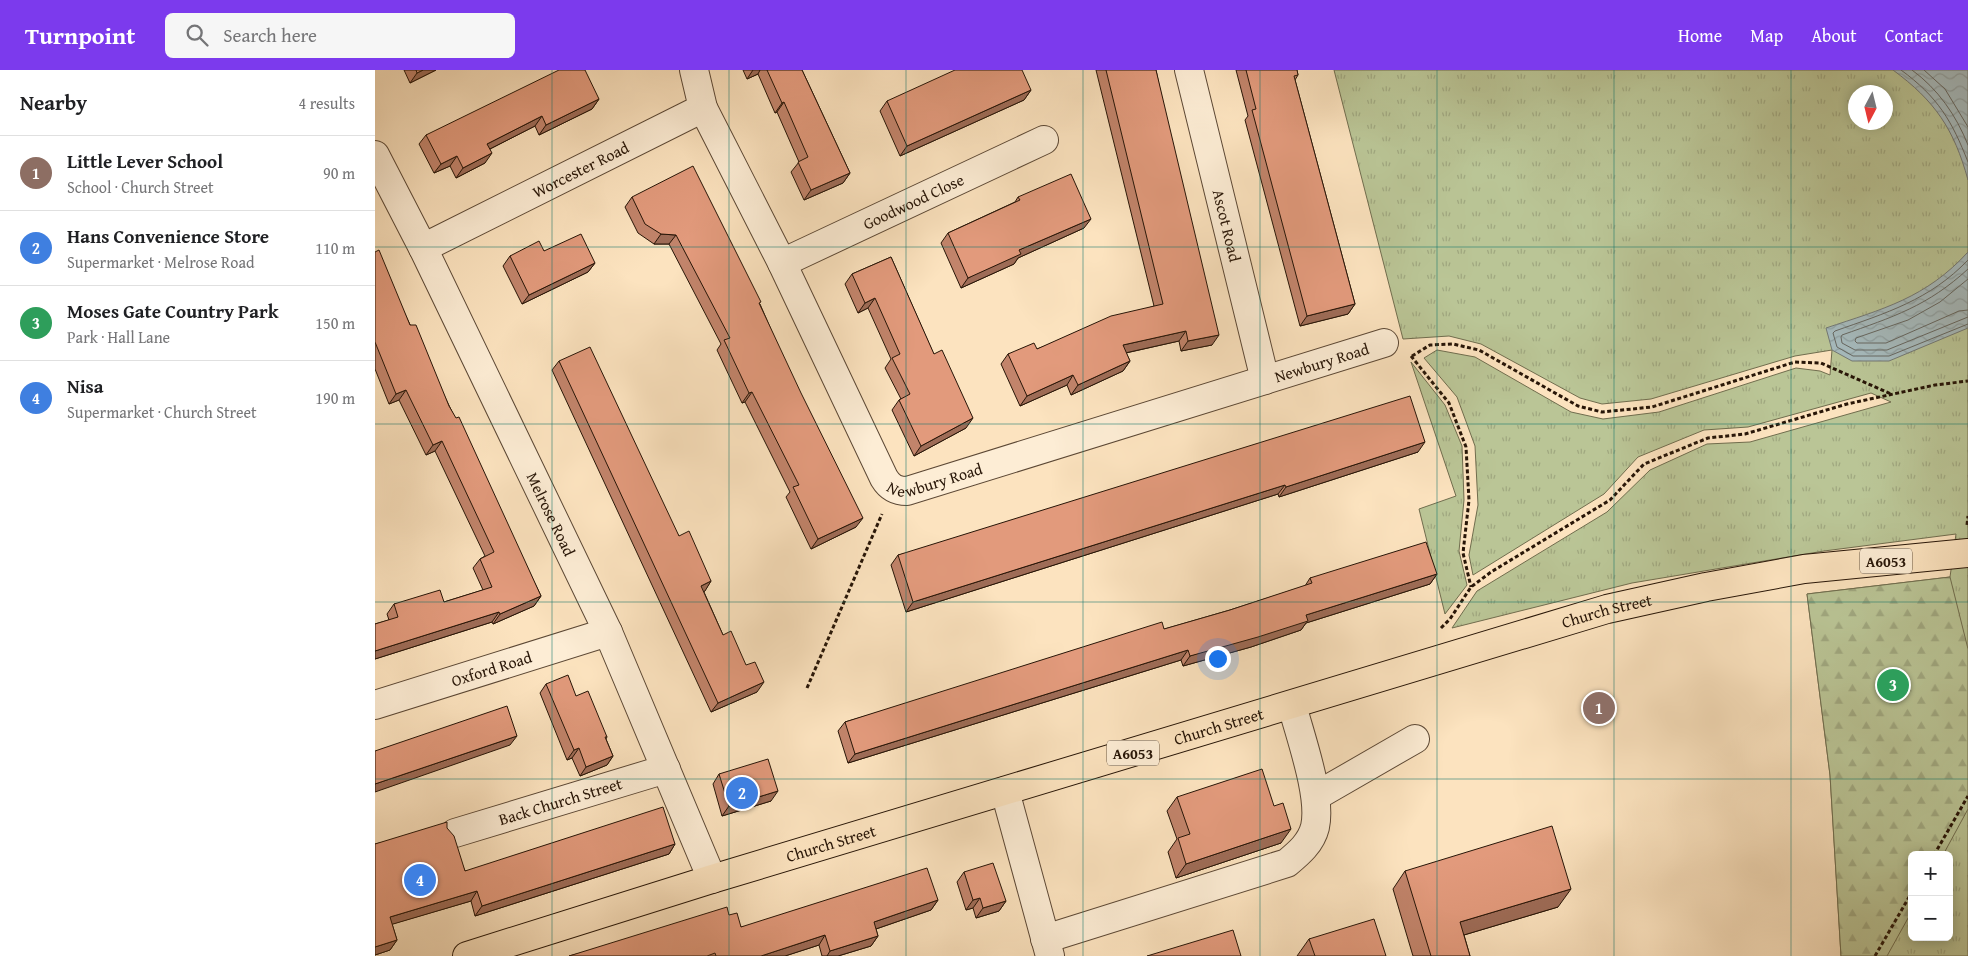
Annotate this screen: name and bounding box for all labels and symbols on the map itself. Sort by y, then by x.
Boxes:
north arrow [1848,85,1893,130]
street label: Worcester Road [528,135,633,204]
street label: Goodwood Close [859,167,968,235]
street label: Ascot Road [1207,187,1248,265]
street label: Newbury Road [1271,336,1372,388]
street label: Newbury Road [882,456,986,503]
street label: Melrose Road [521,468,582,560]
road number: A6053 [1860,548,1912,574]
street label: Church Street [1559,587,1654,634]
street label: Oxford Road [448,645,535,692]
your location [1205,646,1231,672]
pin: 3 [1877,666,1909,704]
pin: 1 [1583,689,1615,727]
street label: Church Street [1171,701,1267,751]
road number: A6053 [1107,740,1159,766]
street label: Back Church Street [496,771,625,831]
pin: 2 [726,774,758,812]
street label: Church Street [783,818,879,868]
pin: 4 [404,861,436,899]

